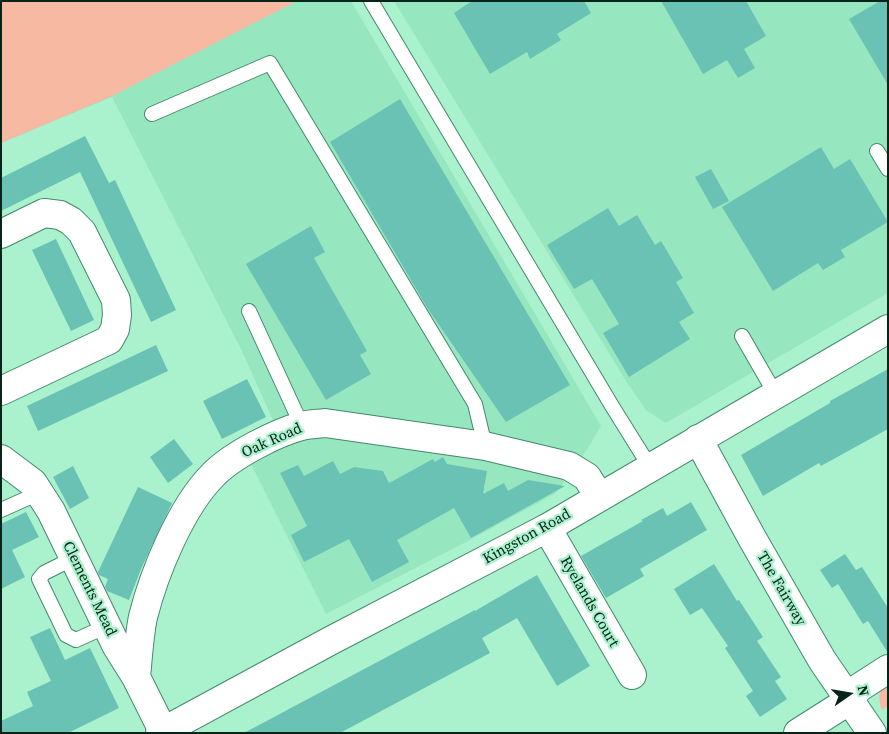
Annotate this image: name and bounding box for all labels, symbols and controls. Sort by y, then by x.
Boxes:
street label: Oak Road [239,420,305,462]
street label: Kingston Road [480,505,574,569]
street label: Clements Mead [58,539,120,639]
street label: The Fairway [753,549,809,629]
street label: Ryelands Court [556,553,622,651]
north arrow [824,669,874,719]
text: N [853,683,875,698]

